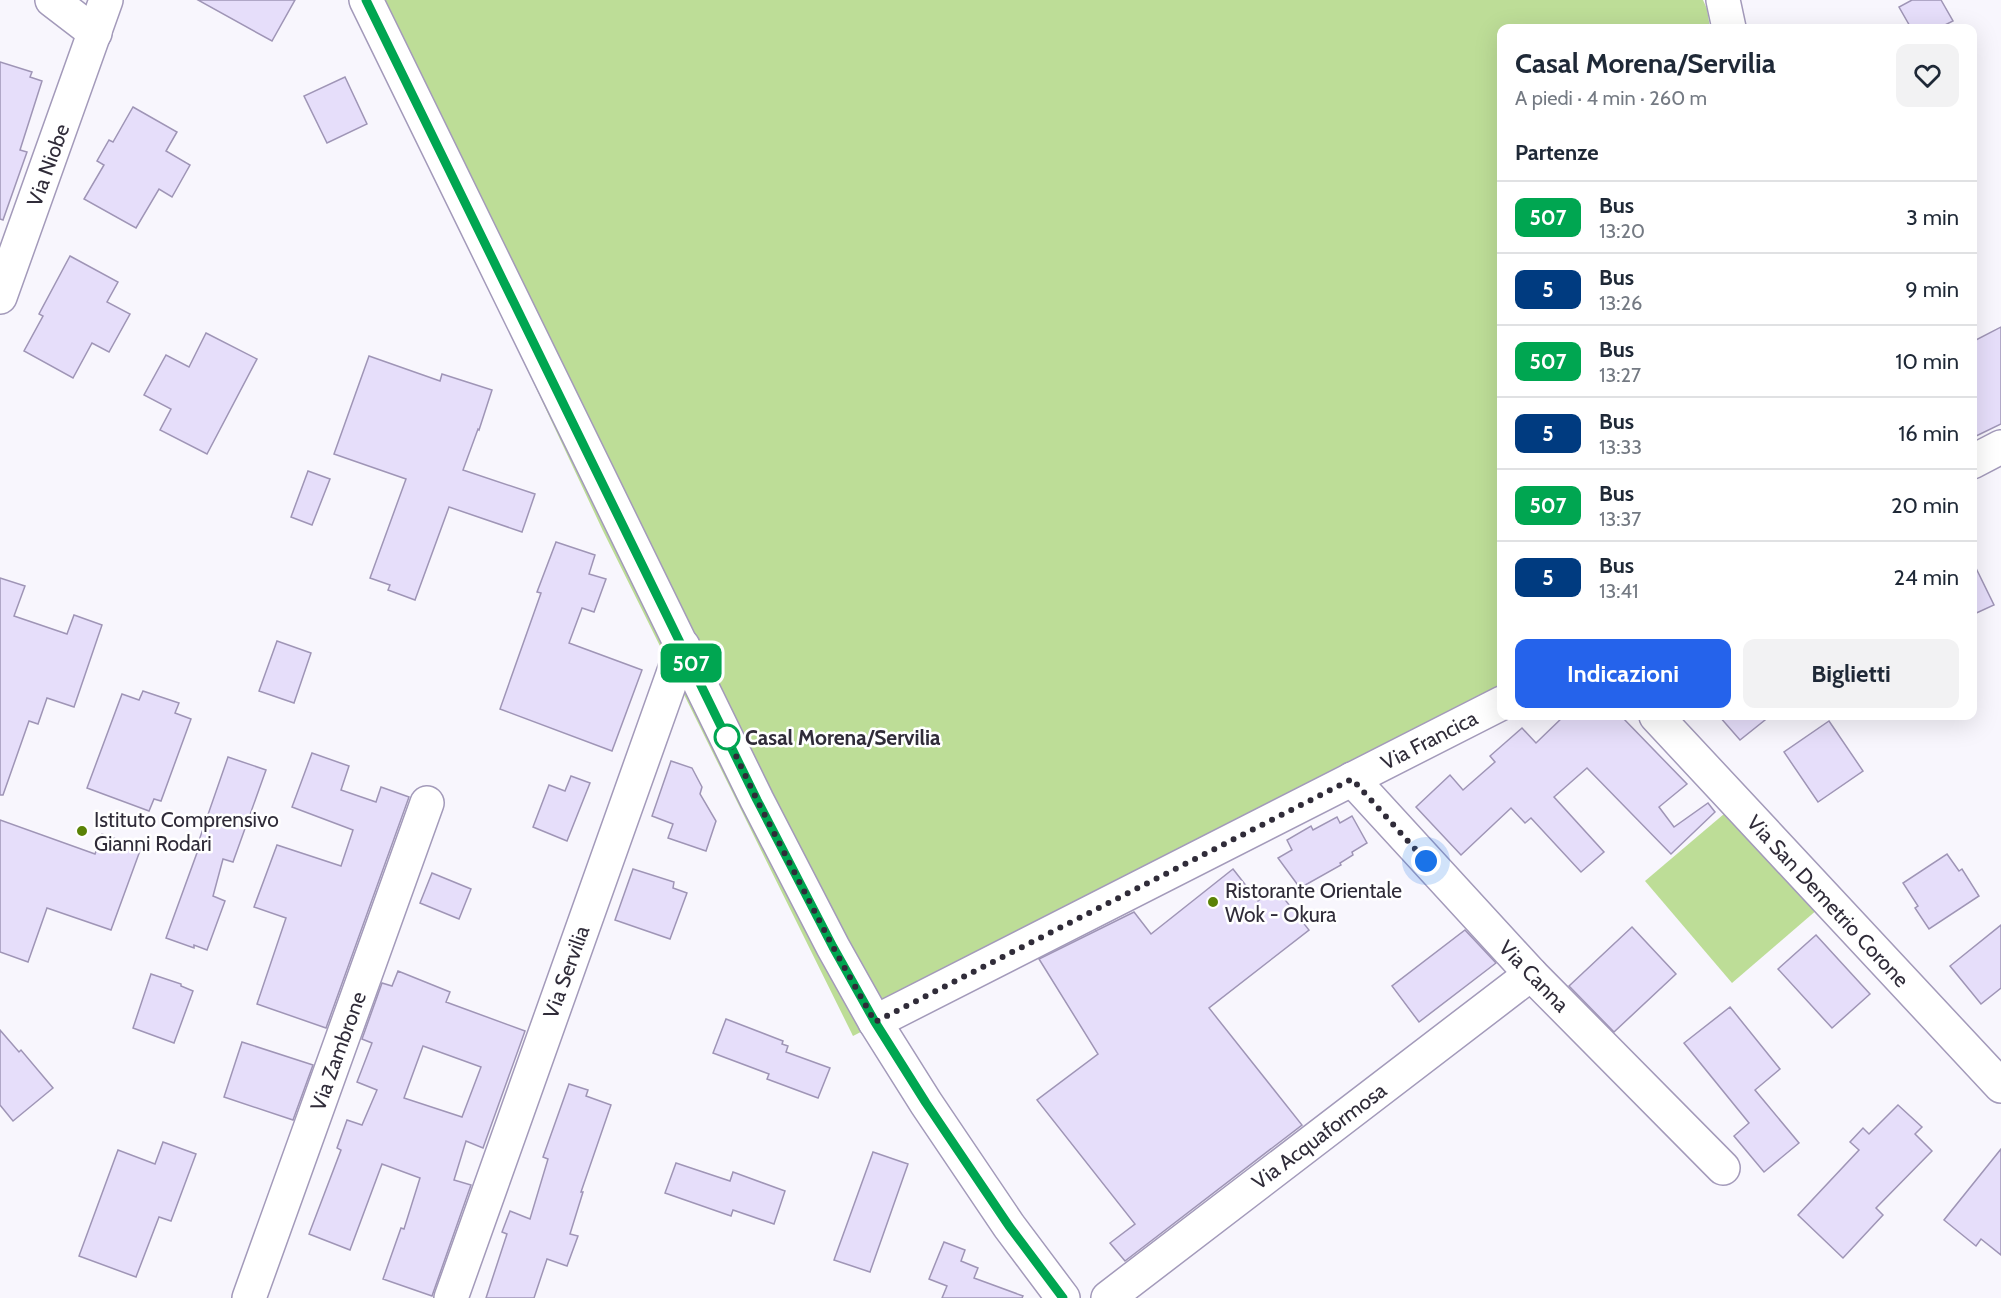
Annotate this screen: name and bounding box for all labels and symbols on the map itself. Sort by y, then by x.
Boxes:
street label: Via Niobe [22,120,75,210]
line badge: 507 [656,644,726,682]
street label: Via Francica [1377,705,1481,775]
marker: Casal Morena/Servilia [714,724,740,750]
place label: Casal Morena/Servilia [745,725,941,750]
place label: Istituto Comprensivo Gianni Rodari [94,807,279,856]
street label: Via San Demetrio Corone [1742,810,1914,992]
marker: Istituto Comprensivo Gianni Rodari [75,824,89,838]
your location [1411,846,1441,876]
place label: Ristorante Orientale Wok - Okura [1225,878,1402,927]
marker: Ristorante Orientale Wok - Okura [1206,895,1220,909]
street label: Via Servilia [538,922,594,1022]
street label: Via Canna [1494,935,1574,1017]
street label: Via Zambrone [305,988,371,1114]
street label: Via Acquaformosa [1247,1077,1391,1195]

